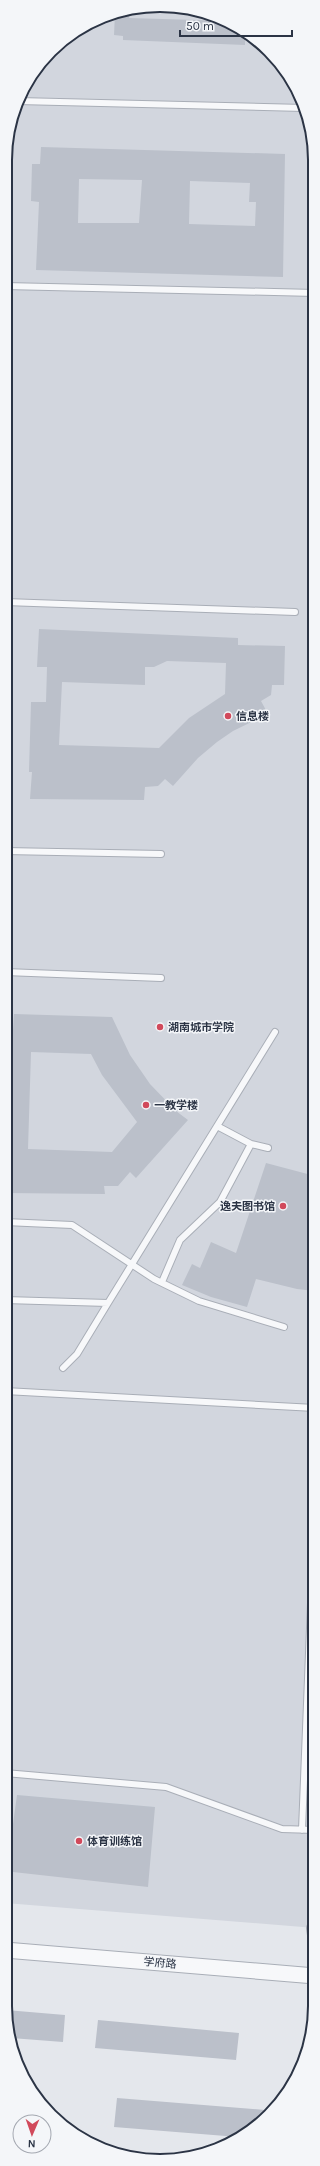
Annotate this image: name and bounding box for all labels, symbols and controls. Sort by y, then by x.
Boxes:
scale bar [180,12,292,38]
text: 50 m [186,19,214,33]
place label: 信息楼 [236,710,269,723]
marker: 信息楼 [223,711,233,721]
place label: 湖南城市学院 [168,1021,234,1034]
marker: 湖南城市学院 [155,1022,165,1032]
place label: 一教学楼 [154,1099,198,1112]
marker: 一教学楼 [141,1100,151,1110]
place label: 逸夫图书馆 [220,1200,275,1213]
marker: 逸夫图书馆 [278,1201,288,1211]
place label: 体育训练馆 [87,1835,142,1848]
marker: 体育训练馆 [74,1836,84,1846]
street label: 学府路 [143,1955,177,1971]
north arrow [12,2114,52,2154]
text: N [27,2137,36,2150]

